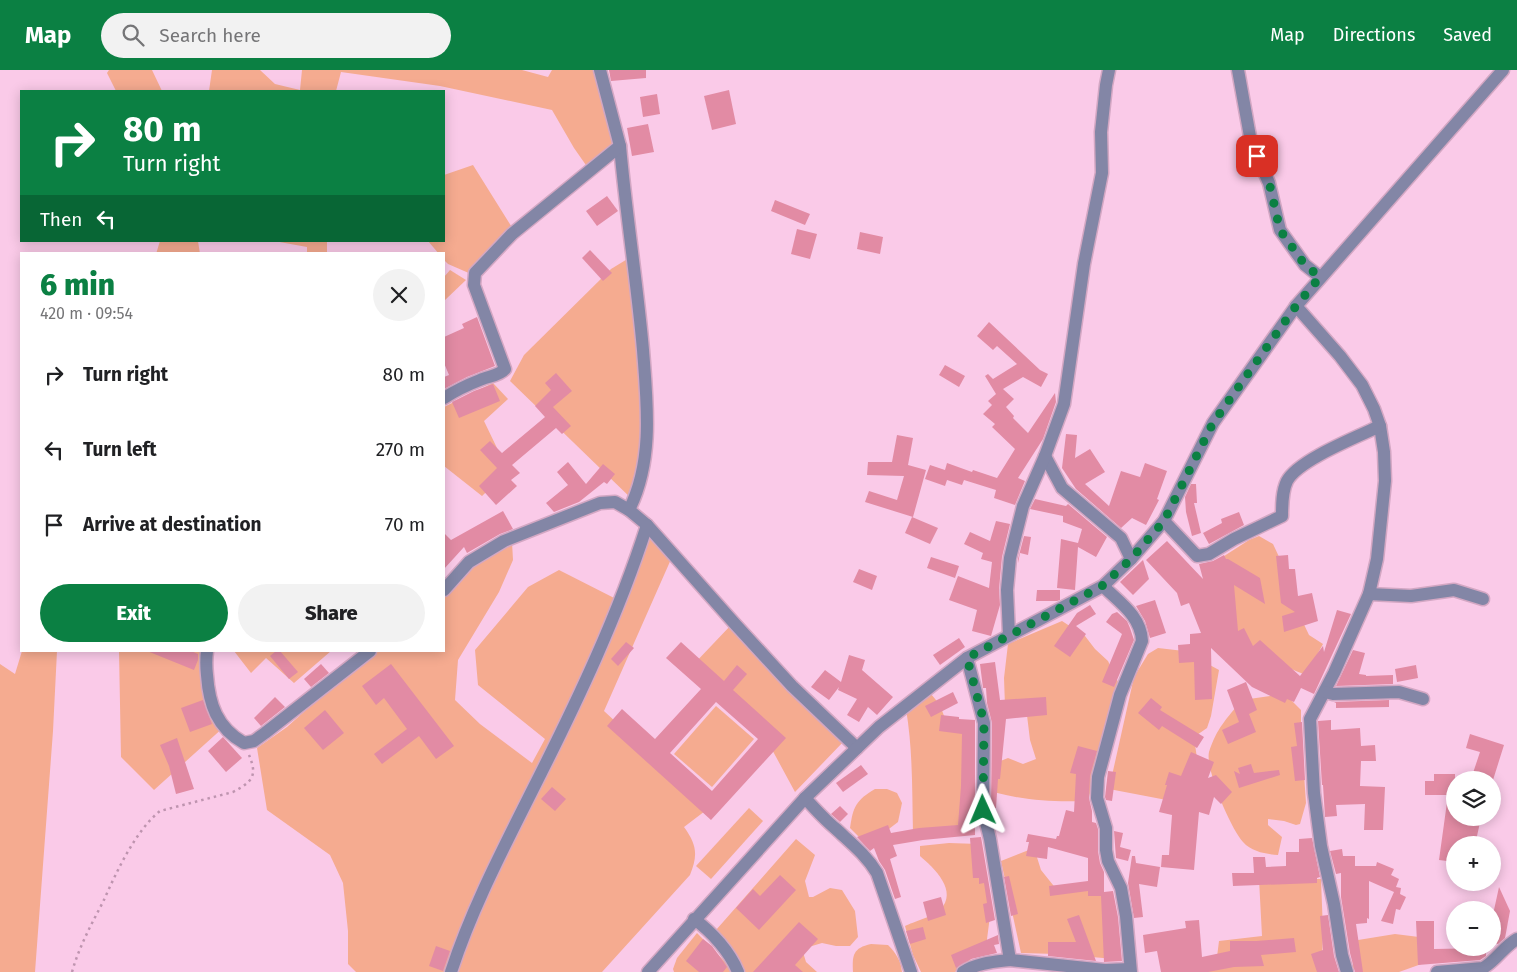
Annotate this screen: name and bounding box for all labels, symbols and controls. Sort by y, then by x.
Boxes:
search box [101,13,451,58]
text: Map [25,21,71,49]
icon: search [119,21,147,49]
text: Search here [159,24,261,47]
text: Map [1270,24,1305,46]
text: Directions [1333,24,1415,46]
text: Saved [1443,24,1492,46]
text: 80 m [123,108,202,150]
icon: right [40,110,105,175]
pin [1236,135,1278,177]
icon: arrive [1243,142,1271,170]
text: Turn right [123,150,220,177]
icon: left [92,205,120,233]
text: Then [40,208,82,231]
text: 6 min [40,267,115,303]
button: close [373,269,425,321]
text: 420 m · 09:54 [40,304,133,323]
icon: right [40,361,68,389]
text: Turn right [83,363,168,386]
text: 80 m [383,363,425,386]
icon: left [40,436,68,464]
text: Turn left [83,438,157,461]
text: 270 m [376,438,425,461]
icon: arrive [40,511,68,539]
text: Arrive at destination [83,513,262,536]
text: 70 m [385,513,425,536]
button: Exit [40,584,228,642]
button: Share [238,584,425,642]
map controls [1446,771,1501,956]
button: layers [1446,771,1501,826]
position arrow [956,783,1008,835]
button: + [1446,836,1501,891]
button: − [1446,901,1501,956]

